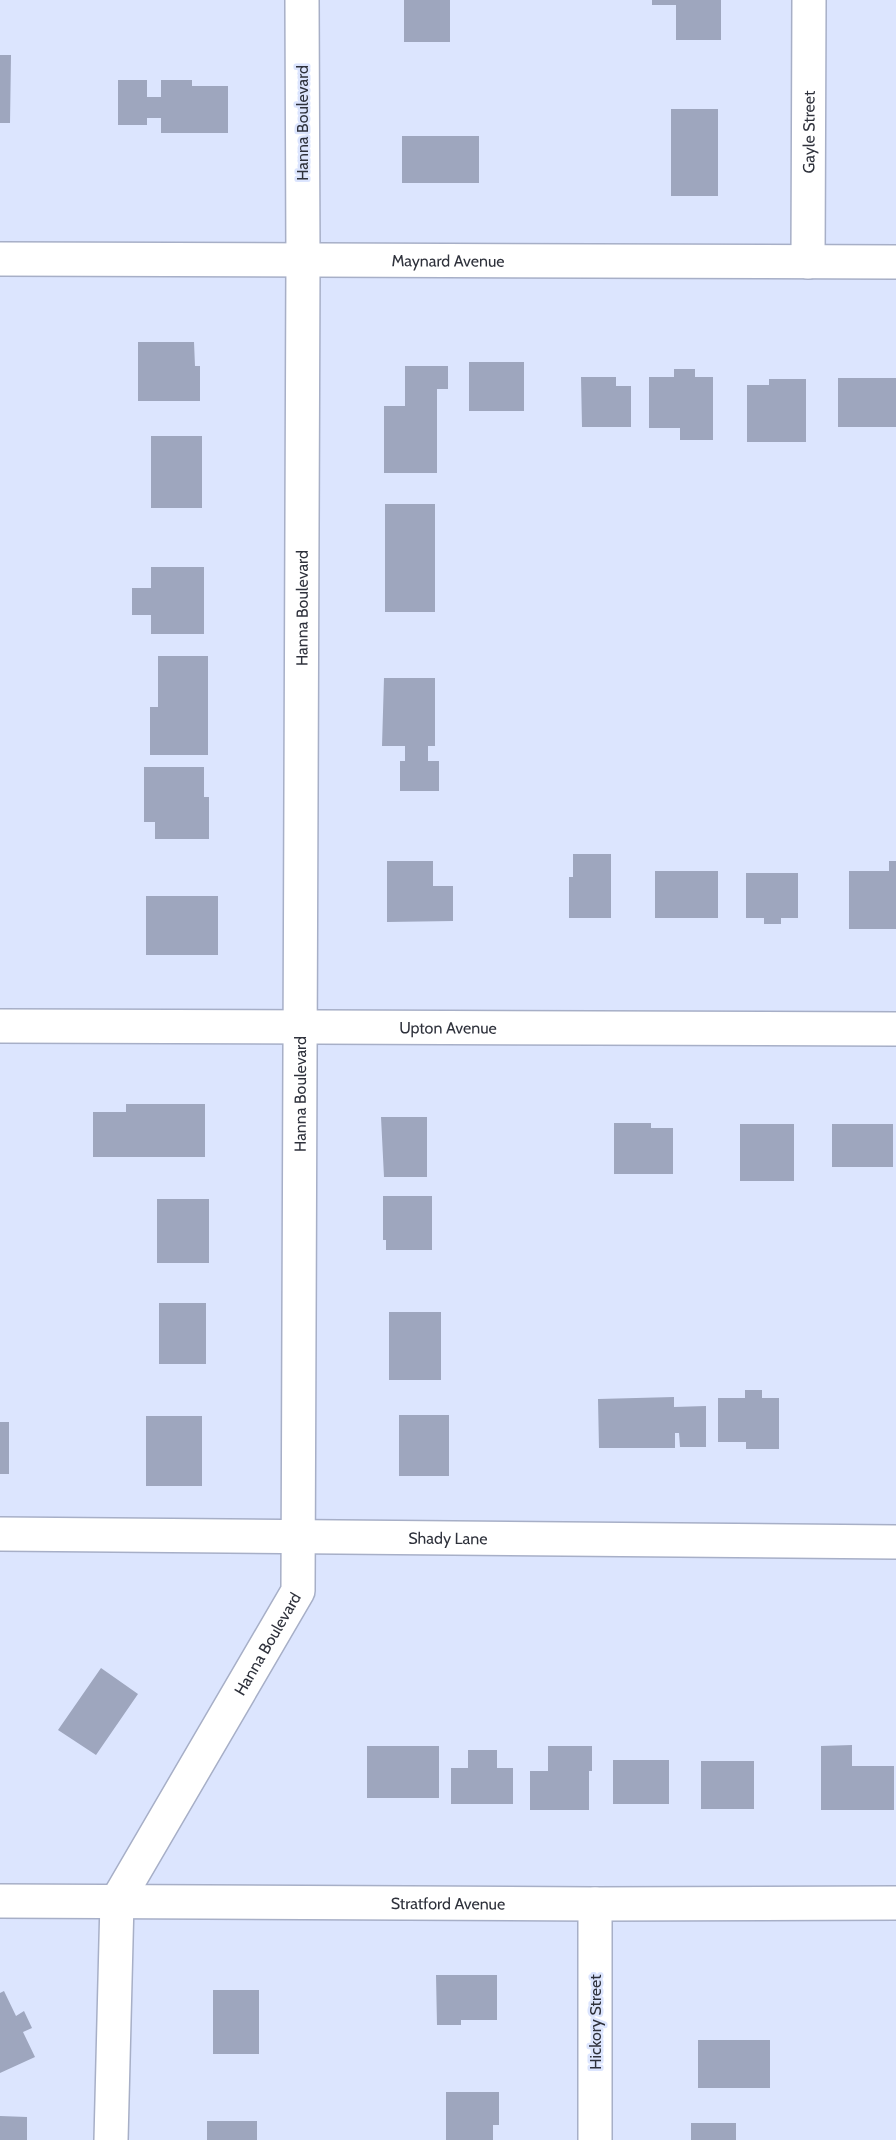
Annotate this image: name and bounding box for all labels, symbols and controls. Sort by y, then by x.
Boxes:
street label: Hanna Boulevard [293,65,312,181]
street label: Gayle Street [799,90,819,174]
street label: Maynard Avenue [391,251,505,271]
street label: Hanna Boulevard [292,550,312,666]
street label: Upton Avenue [399,1018,497,1038]
street label: Hanna Boulevard [291,1036,310,1152]
street label: Shady Lane [408,1529,488,1548]
street label: Hanna Boulevard [230,1589,305,1699]
street label: Stratford Avenue [391,1894,505,1914]
street label: Hickory Street [586,1974,605,2070]

